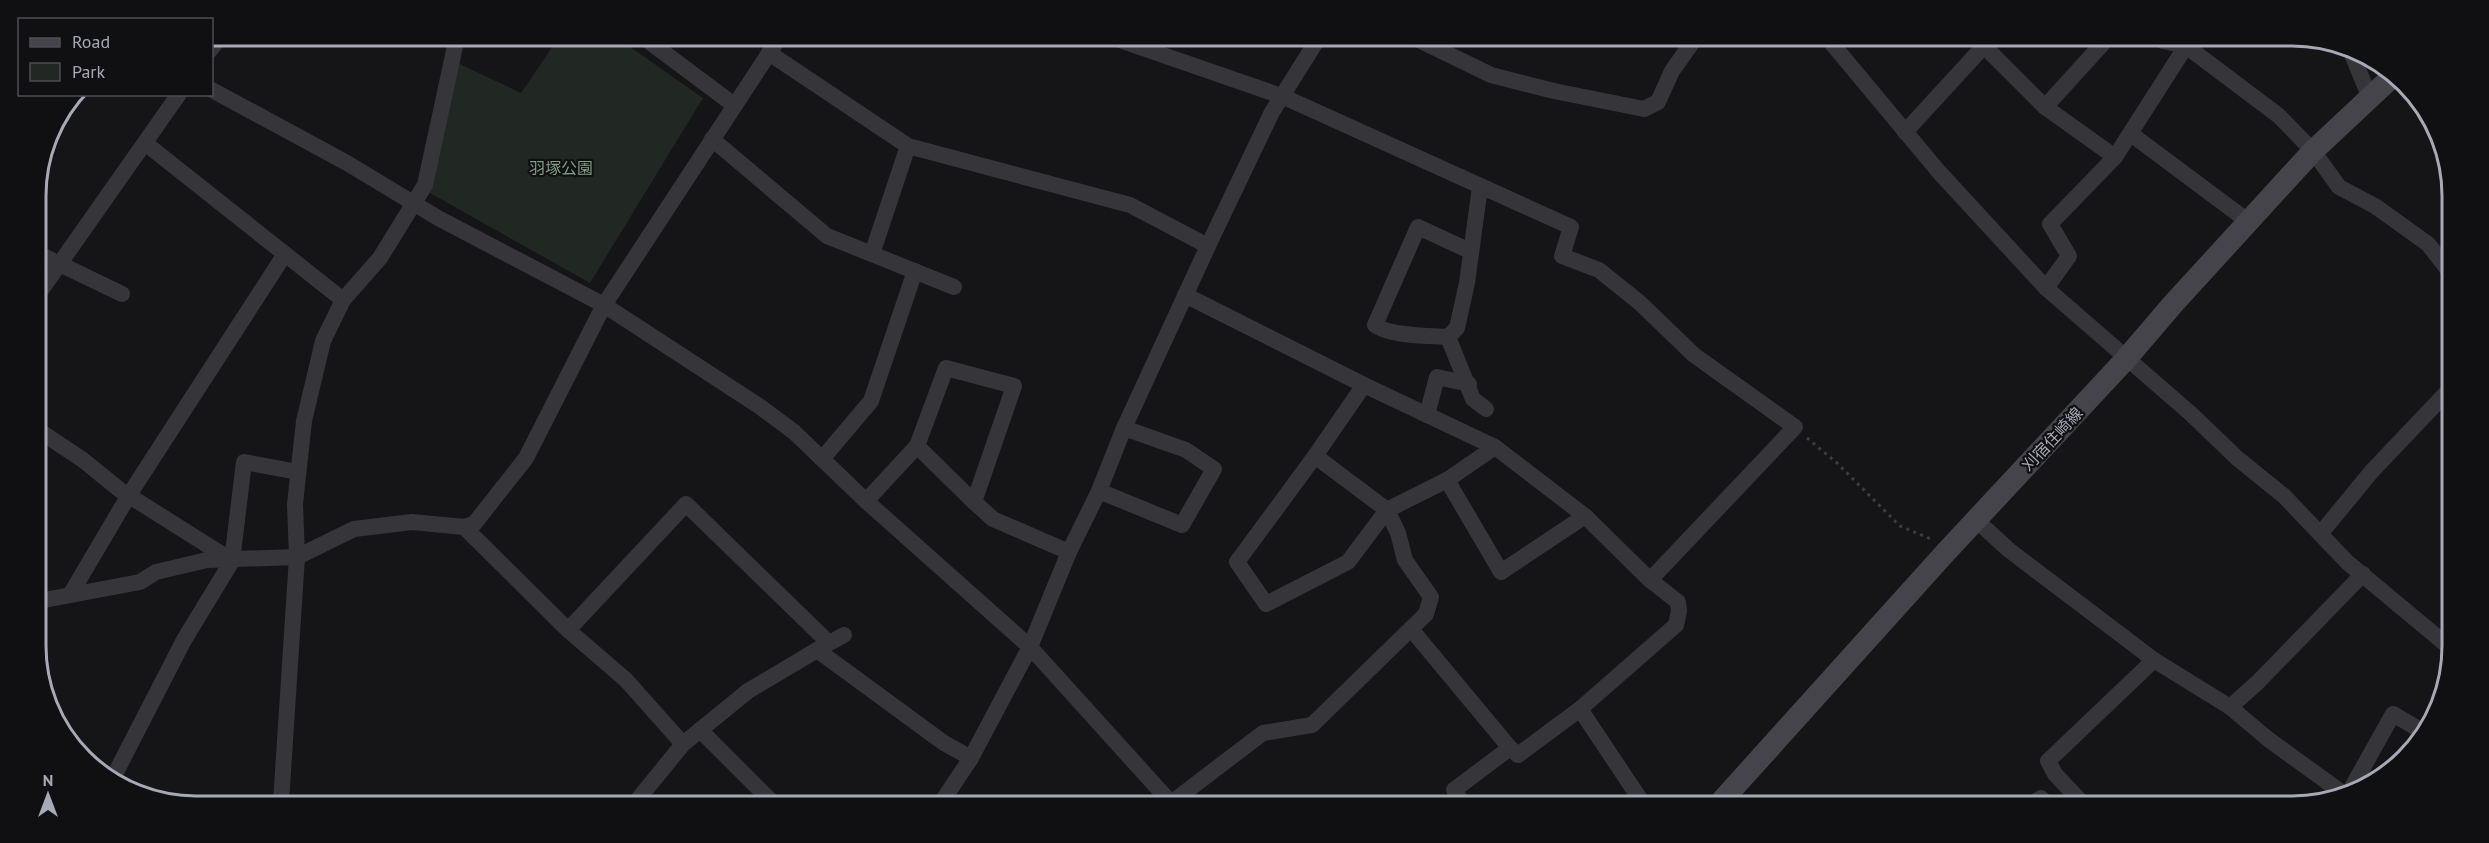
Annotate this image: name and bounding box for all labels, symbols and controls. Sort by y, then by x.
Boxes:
legend [18,18,213,96]
text: Road [72,30,110,53]
text: Park [72,60,105,83]
park label: 羽塚公園 [529,158,593,178]
street label: 刈宿住崎線 [2017,403,2087,475]
north arrow [18,765,78,825]
text: N [43,770,53,790]

